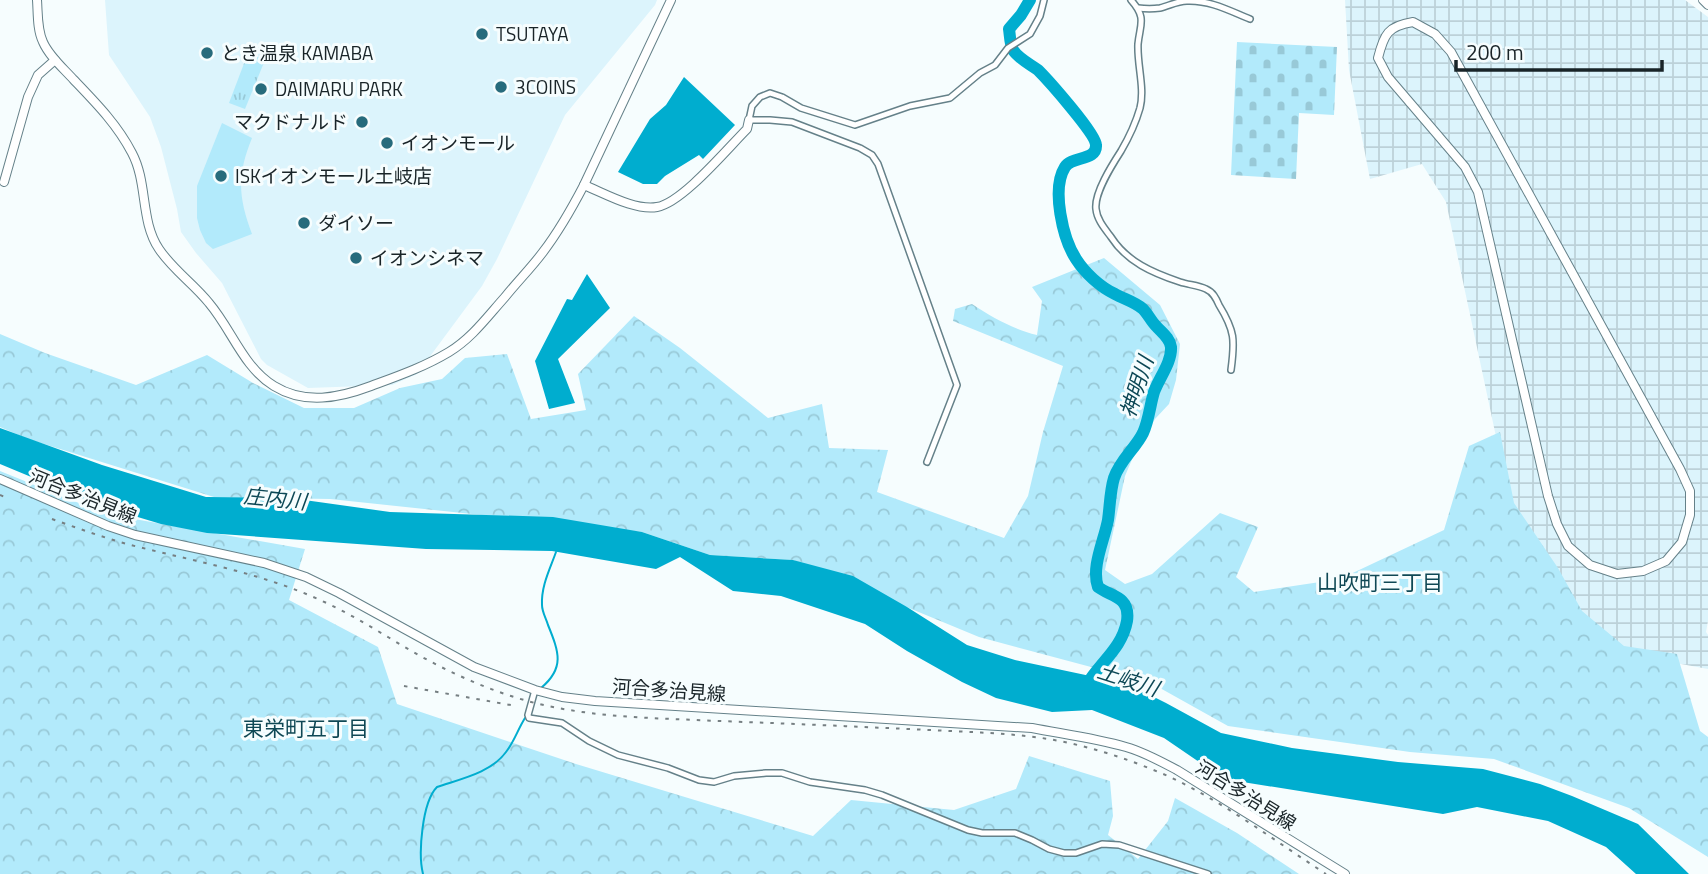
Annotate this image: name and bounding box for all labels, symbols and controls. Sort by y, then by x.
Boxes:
place label: TSUTAYA [496,19,569,48]
marker: TSUTAYA [474,26,490,42]
scale bar [1456,28,1662,72]
text: 200 m [1466,36,1523,68]
place label: とき温泉 KAMABA [221,38,373,67]
marker: とき温泉 KAMABA [199,45,215,61]
place label: 3COINS [515,72,576,101]
place label: DAIMARU PARK [275,74,403,103]
marker: 3COINS [493,79,509,95]
marker: DAIMARU PARK [253,81,269,97]
place label: マクドナルド [234,107,348,136]
marker: マクドナルド [354,114,370,130]
place label: イオンモール [401,128,515,157]
marker: イオンモール [379,135,395,151]
place label: ISKイオンモール土岐店 [235,161,432,190]
marker: ISKイオンモール土岐店 [213,168,229,184]
place label: ダイソー [318,208,394,237]
marker: ダイソー [296,215,312,231]
place label: イオンシネマ [370,243,484,272]
marker: イオンシネマ [348,250,364,266]
water label: 神明川 [1111,350,1162,422]
street label: 河合多治見線 [25,461,141,530]
water label: 庄内川 [242,479,310,517]
district label: 山吹町三丁目 [1317,566,1443,598]
water label: 土岐川 [1093,654,1165,705]
street label: 河合多治見線 [611,671,727,708]
district label: 東栄町五丁目 [243,712,369,744]
street label: 河合多治見線 [1190,752,1302,837]

